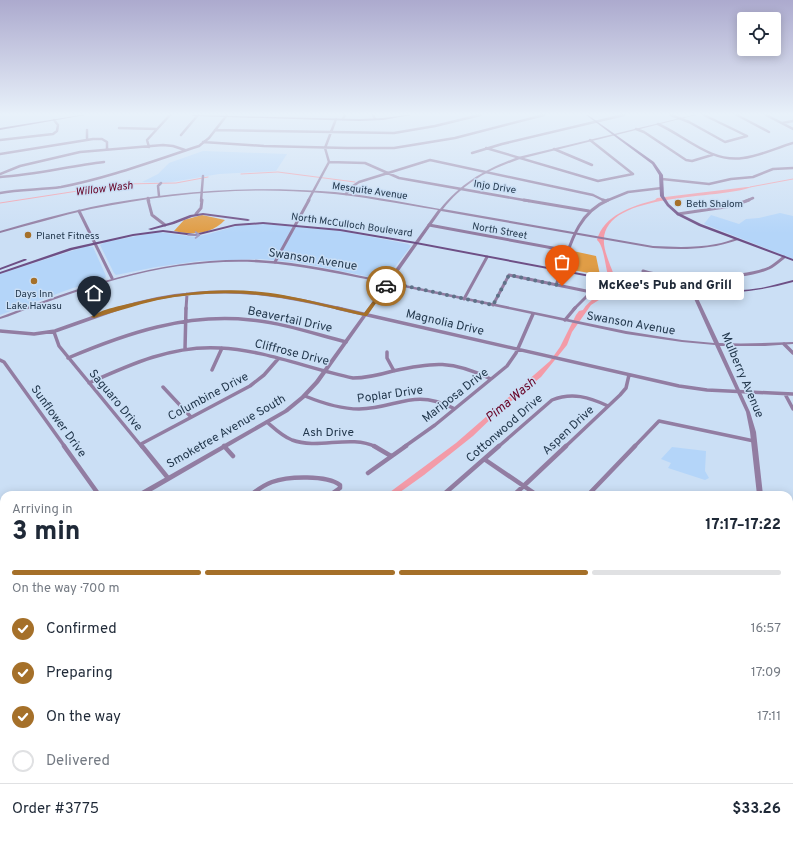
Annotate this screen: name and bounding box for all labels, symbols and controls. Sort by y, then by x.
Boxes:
map controls [737,12,781,56]
button: locate [737,12,781,56]
street label: Injo Drive [473,178,517,197]
water label: Willow Wash [75,179,134,199]
street label: Mesquite Avenue [331,180,408,203]
marker: Beth Shalom [673,198,683,208]
place label: Beth Shalom [686,198,743,211]
street label: North McCulloch Boulevard [290,211,413,240]
street label: North Street [471,220,529,243]
marker: Planet Fitness [23,230,33,240]
place label: Planet Fitness [36,230,100,243]
one-way arrow [187,231,200,239]
street label: Swanson Avenue [267,245,358,275]
pin [545,245,579,286]
icon: bag [551,251,573,273]
courier [366,266,406,306]
callout: McKee's Pub and Grill [586,272,744,300]
icon: car [375,275,397,297]
marker: Days Inn Lake Havasu [29,276,39,286]
pin [77,276,111,317]
text: McKee's Pub and Grill [598,278,732,294]
icon: home [83,282,105,304]
place label: Days Inn Lake Havasu [6,288,62,313]
street label: Beavertail Drive [246,303,334,337]
street label: Magnolia Drive [404,306,486,340]
street label: Swanson Avenue [585,308,676,340]
street label: Mulberry Avenue [717,330,767,421]
street label: Cliffrose Drive [253,336,331,370]
street label: Mariposa Drive [419,365,492,427]
street label: Saguaro Drive [85,366,146,435]
street label: Columbine Drive [165,369,252,425]
water label: Pima Wash [483,375,540,426]
street label: Sunflower Drive [27,382,90,461]
street label: Poplar Drive [356,382,424,408]
street label: Smoketree Avenue South [164,391,289,473]
street label: Cottonwood Drive [463,391,546,467]
street label: Aspen Drive [539,403,598,459]
street label: Ash Drive [302,425,354,441]
text: Arriving in [12,502,73,518]
text: 3 min [12,516,80,549]
text: 17:17–17:22 [705,516,781,535]
text: On the way · 700 m [12,581,120,597]
icon: check [12,618,34,640]
text: Confirmed [46,620,117,639]
text: 16:57 [751,621,781,637]
icon: check [12,662,34,684]
text: Preparing [46,664,113,683]
text: 17:09 [751,665,781,681]
icon: check [12,706,34,728]
text: On the way [46,708,121,727]
text: 17:11 [757,709,781,725]
text: Delivered [46,752,110,771]
text: Order #3775 [12,800,99,819]
text: $33.26 [732,800,781,819]

